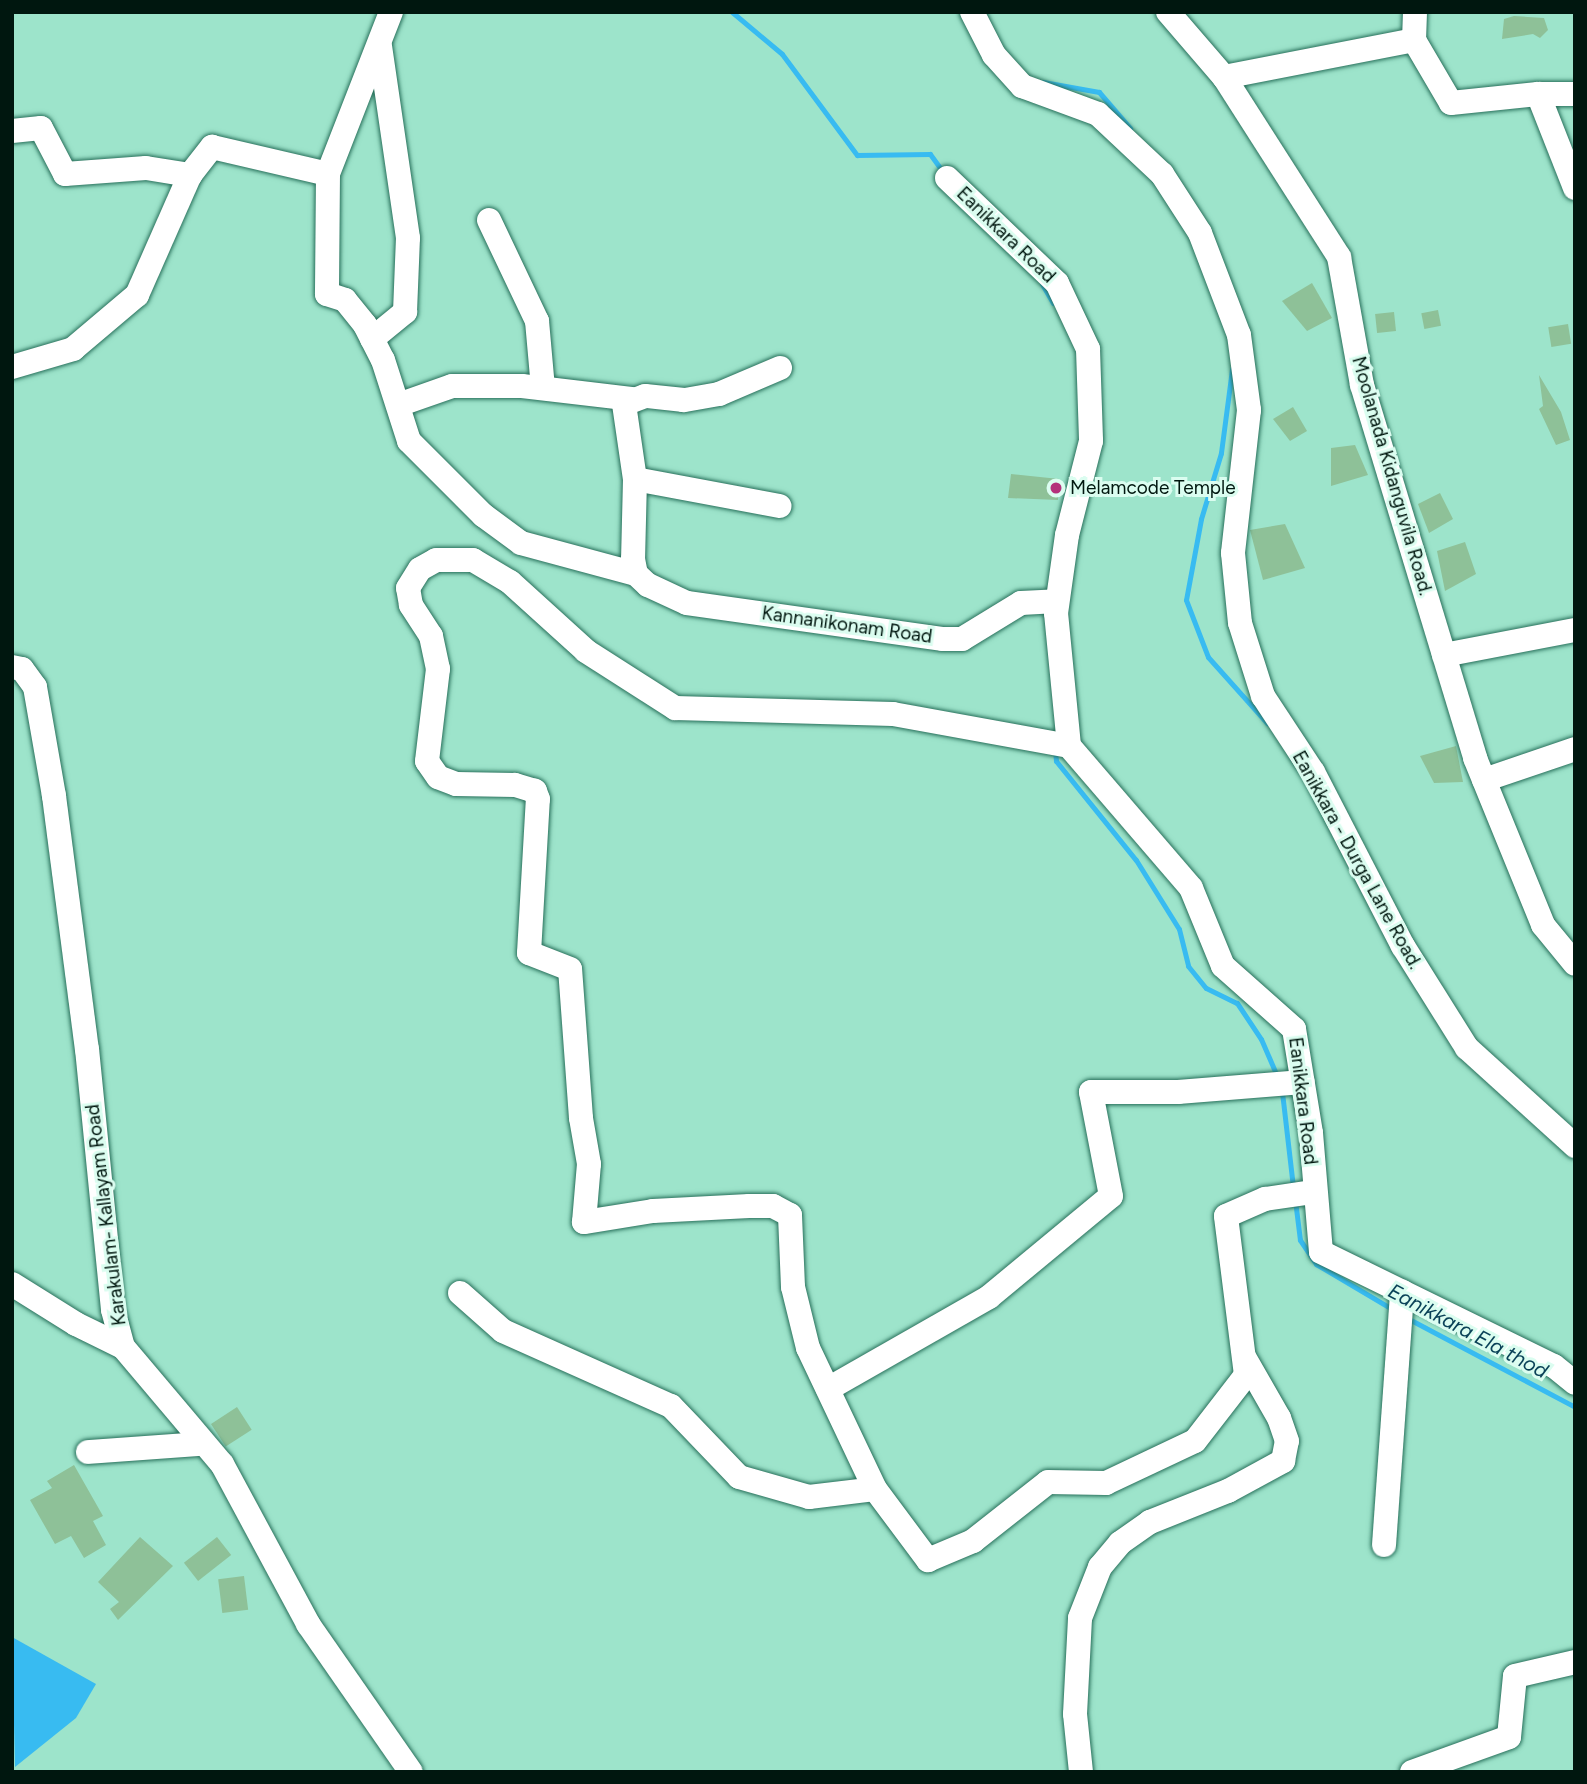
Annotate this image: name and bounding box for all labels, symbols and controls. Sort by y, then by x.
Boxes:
street label: Eanikkara Road [952,182,1060,288]
street label: Moolanada Kidanguvila Road. [1347,354,1437,598]
place label: Melamcode Temple [1070,477,1236,499]
marker: Melamcode Temple [1048,480,1064,496]
street label: Kannanikonam Road [760,602,934,648]
street label: Eanikkara - Durga Lane Road. [1287,747,1427,973]
street label: Eanikkara Road [1284,1036,1322,1166]
street label: Karakulam- Kallayam Road [81,1103,131,1327]
water label: Eanikkara Ela thod [1384,1278,1552,1384]

